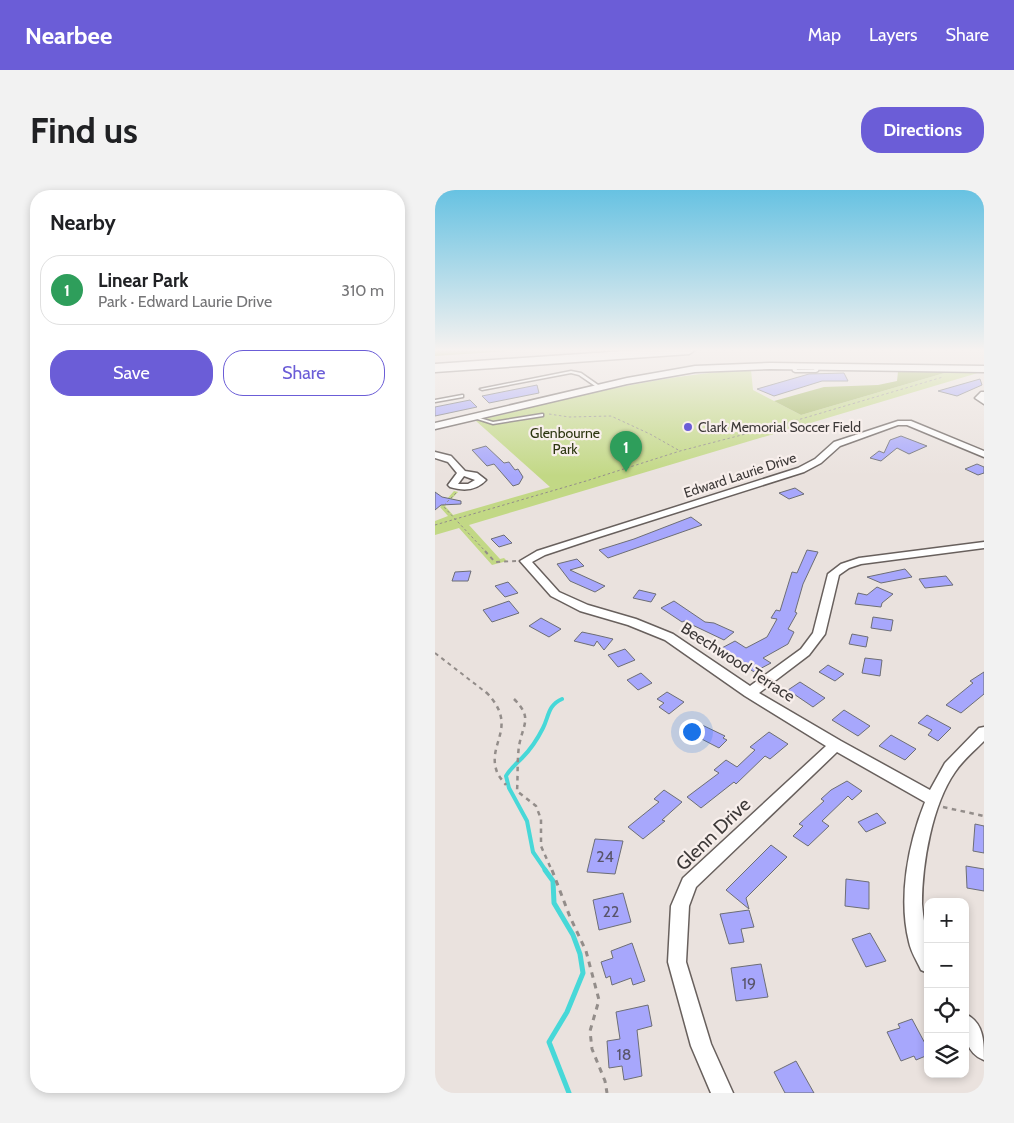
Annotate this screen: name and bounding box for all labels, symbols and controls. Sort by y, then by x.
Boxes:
text: Nearbee [25,21,112,50]
text: Map [808,24,841,46]
text: Layers [869,24,918,46]
text: Share [946,24,989,46]
button: Directions [861,107,984,153]
text: Find us [30,109,138,152]
text: Nearby [50,210,116,235]
text: Linear Park [98,269,188,292]
text: 1 [64,281,70,300]
text: 310 m [341,281,384,300]
text: Park · Edward Laurie Drive [98,292,272,311]
button: Save [50,350,213,396]
button: Share [223,350,385,396]
place label: Clark Memorial Soccer Field [698,418,861,436]
marker: Clark Memorial Soccer Field [682,421,694,433]
park label: Glenbourne Park [530,424,600,458]
pin: 1 [610,431,642,472]
street label: Edward Laurie Drive [681,448,799,502]
street label: Beechwood Terrace [678,618,798,706]
your location [679,719,705,745]
street label: Glenn Drive [671,793,755,875]
house number: 24 [596,847,614,866]
map controls [924,898,969,1078]
button: + [924,898,969,943]
house number: 22 [603,902,619,921]
button: − [924,943,969,988]
house number: 19 [742,974,756,993]
button: locate [924,988,969,1033]
button: layers [924,1033,969,1078]
house number: 18 [617,1045,631,1064]

